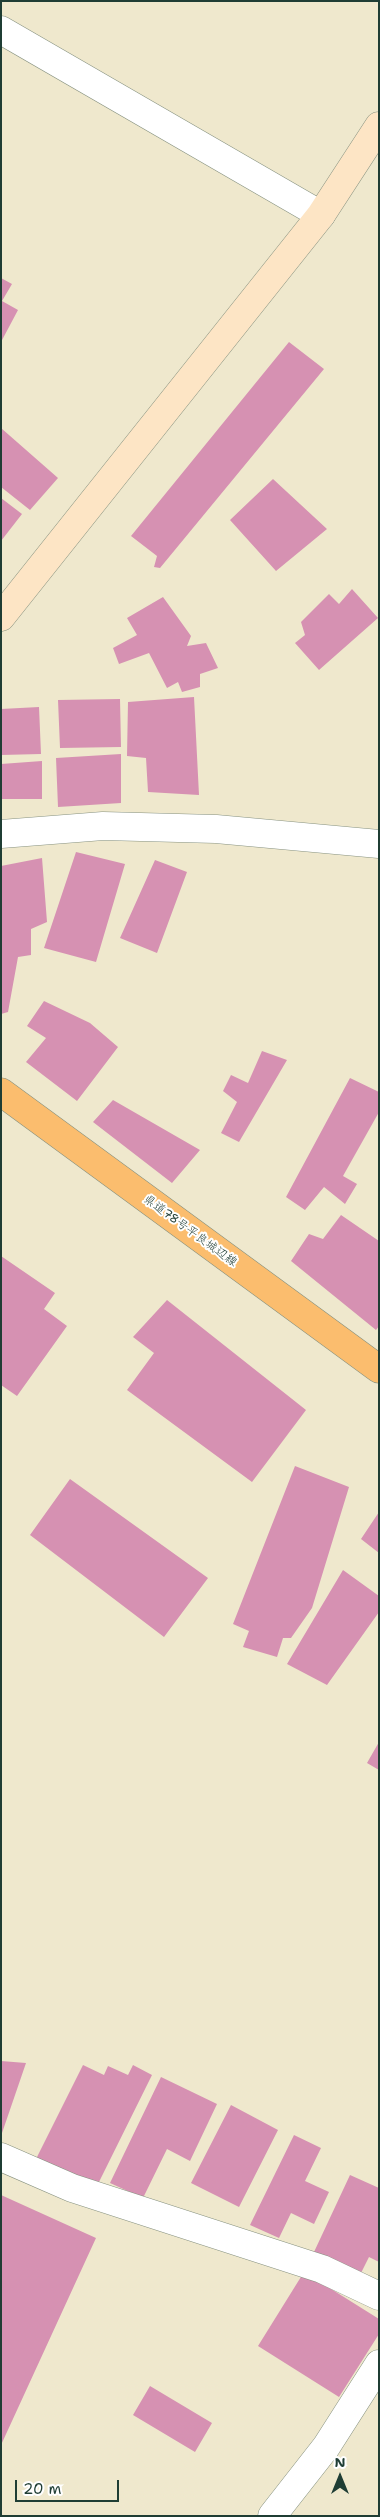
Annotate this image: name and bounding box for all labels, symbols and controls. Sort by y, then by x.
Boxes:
street label: 県道78号平良城辺線 [140,1192,240,1270]
north arrow [315,2452,365,2502]
text: N [334,2453,346,2471]
scale bar [18,2470,121,2502]
text: 20 m [23,2479,62,2499]

